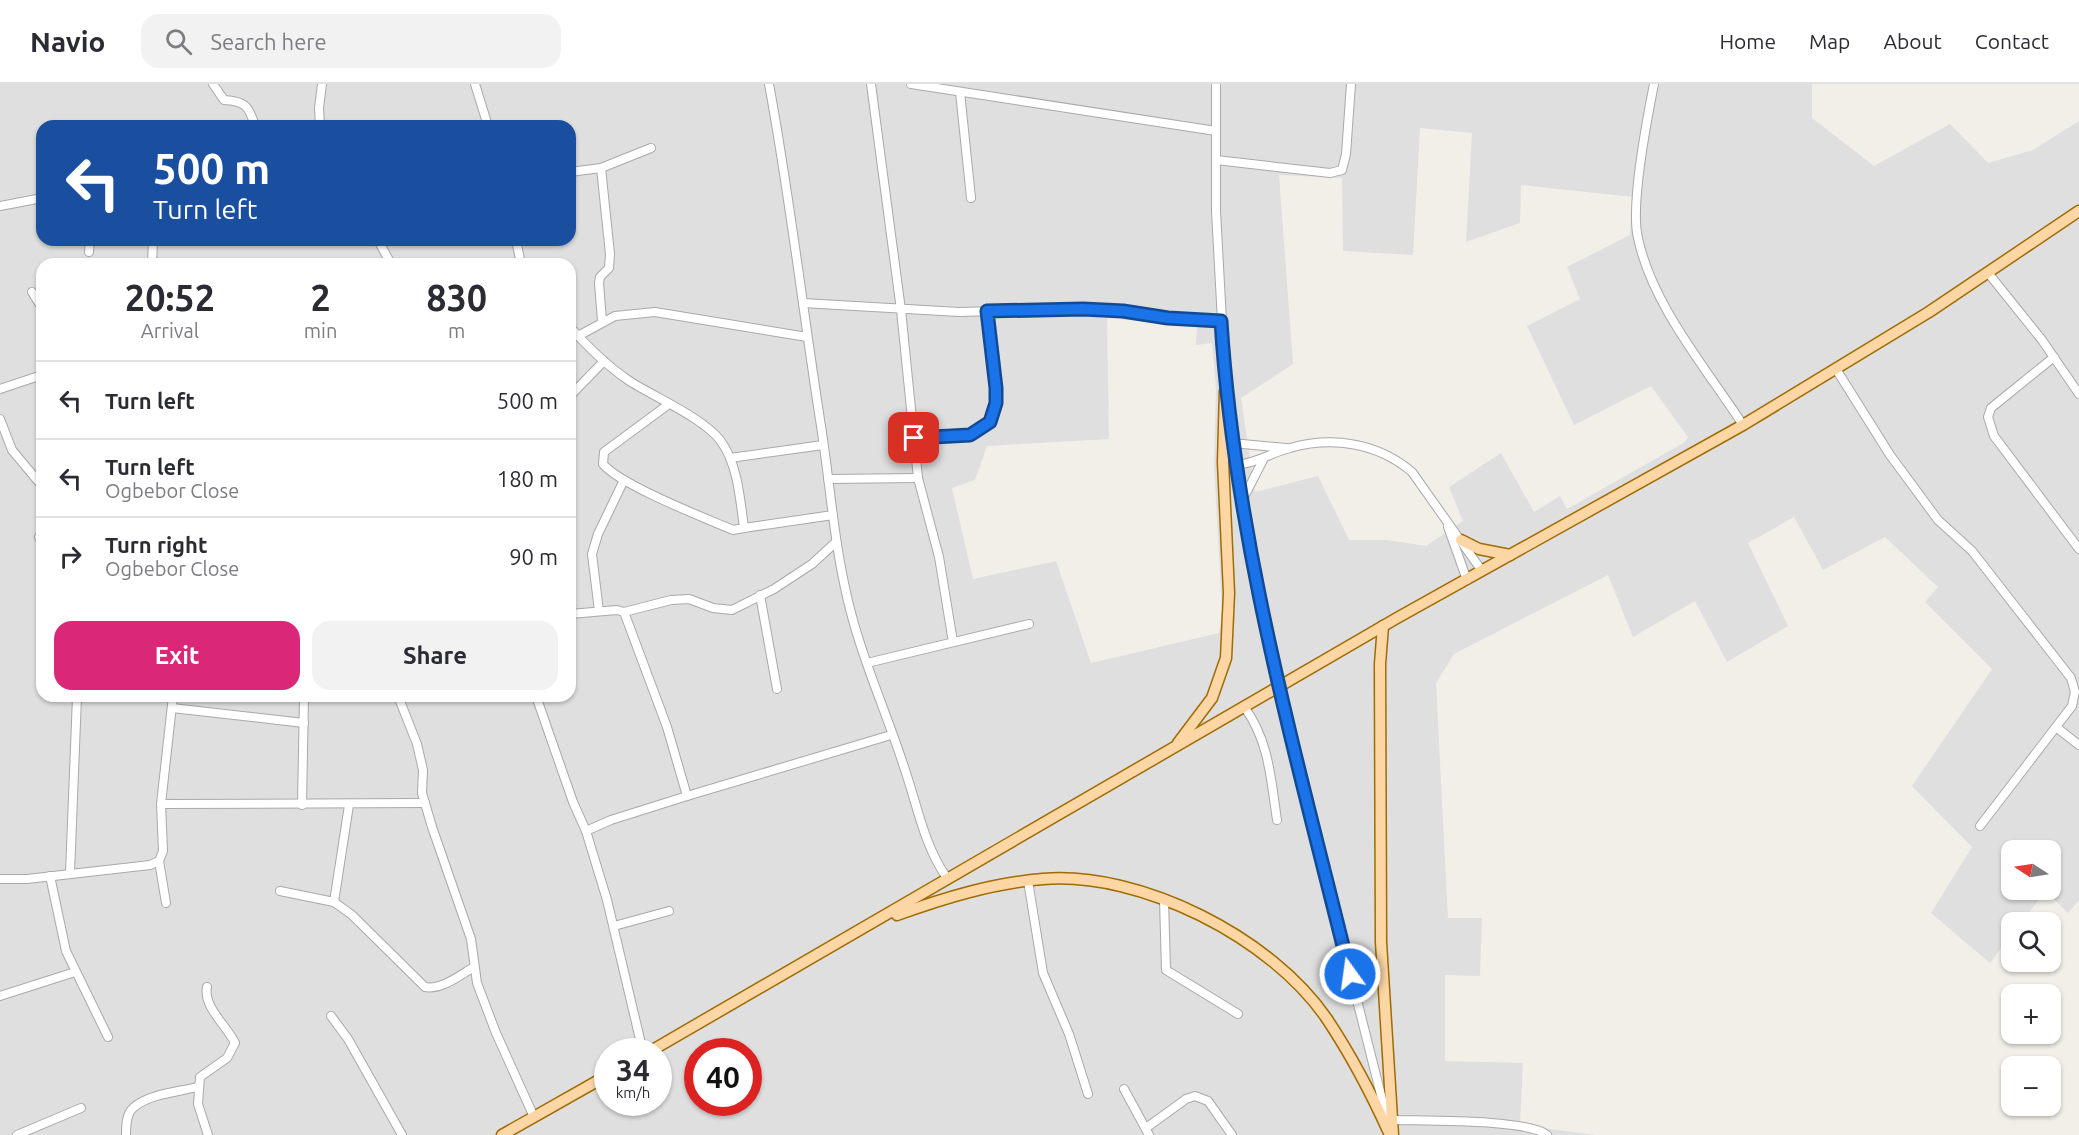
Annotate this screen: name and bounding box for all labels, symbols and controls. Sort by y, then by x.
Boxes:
search box [141,14,561,68]
icon: search [162,25,195,58]
text: Navio [30,26,105,57]
text: Search here [210,29,327,54]
text: Home [1719,29,1776,53]
text: Map [1809,29,1850,53]
text: About [1883,29,1942,53]
text: Contact [1975,29,2049,53]
icon: left [54,144,132,222]
text: 500 m [153,145,270,192]
text: Turn left [153,194,257,224]
text: 20:52 [125,277,215,318]
text: 2 [310,277,331,318]
text: 830 [426,277,487,318]
text: Arrival [141,319,199,342]
text: min [304,319,337,342]
text: m [448,319,465,342]
icon: left [54,384,87,417]
text: Turn left [105,388,195,413]
text: 500 m [497,388,558,413]
pin [888,412,939,463]
icon: arrive [897,421,930,454]
text: Turn left [105,454,195,479]
icon: left [54,462,87,495]
text: 180 m [497,466,558,491]
text: Ogbebor Close [105,479,239,502]
text: Turn right [105,532,207,557]
icon: right [54,540,87,573]
text: 90 m [509,544,558,569]
text: Ogbebor Close [105,557,239,580]
button: Exit [54,621,300,690]
button: Share [312,621,558,690]
north arrow [2001,840,2061,900]
map controls [2001,840,2061,1116]
button: search [2001,912,2061,972]
position arrow [1318,942,1382,1006]
button: + [2001,984,2061,1044]
speed limit sign: 40 [684,1038,762,1116]
text: 34 [616,1053,650,1087]
button: − [2001,1056,2061,1116]
text: km/h [616,1084,650,1101]

